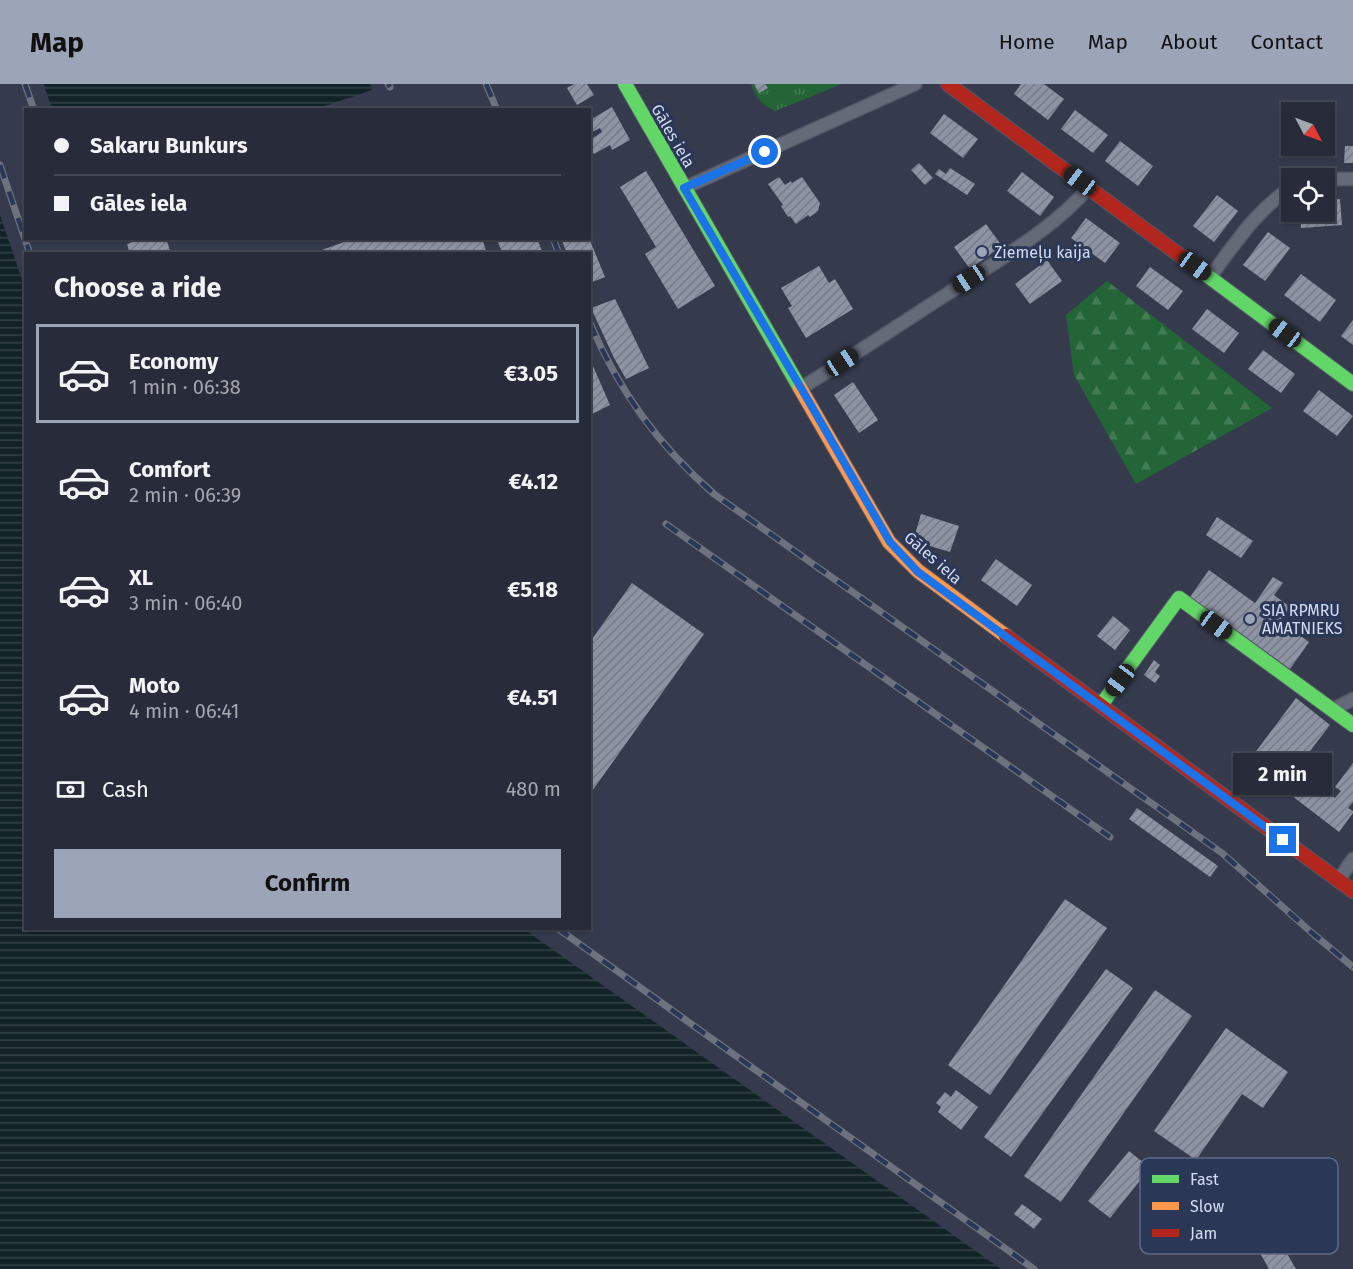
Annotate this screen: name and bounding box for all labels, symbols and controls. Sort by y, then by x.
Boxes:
text: Map [30,26,84,59]
text: Home [999,29,1055,55]
text: Map [1088,29,1128,55]
text: About [1161,29,1218,55]
text: Contact [1251,29,1323,55]
street label: Gāles iela [647,101,699,171]
north arrow [1281,102,1335,156]
map controls [1281,102,1335,222]
text: Sakaru Bunkurs [90,132,248,159]
route start [751,138,778,165]
car [1060,163,1100,199]
button: locate [1281,168,1335,222]
text: Gāles iela [90,190,187,217]
place label: Ziemeļu kaija [994,243,1091,263]
marker: Ziemeļu kaija [975,245,989,259]
car [1175,248,1215,284]
car [949,262,989,296]
text: Choose a ride [54,272,221,304]
car [1265,315,1305,351]
car [822,345,862,379]
icon: car [57,347,111,401]
text: Economy [129,348,218,375]
text: €3.05 [504,360,558,387]
text: 1 min · 06:38 [129,375,241,399]
icon: car [57,455,111,509]
text: Comfort [129,456,210,483]
text: €4.12 [509,468,558,495]
text: 2 min · 06:39 [129,483,241,507]
street label: Gāles iela [900,528,966,588]
icon: car [57,563,111,617]
text: XL [129,564,153,591]
text: €5.18 [507,576,558,603]
text: 3 min · 06:40 [129,591,243,615]
place label: SIA RPMRU AMATNIEKS [1262,601,1343,638]
car [1196,607,1236,643]
marker: SIA RPMRU AMATNIEKS [1243,612,1257,626]
car [1102,660,1138,700]
icon: car [57,671,111,725]
text: Moto [129,672,180,699]
text: €4.51 [507,684,558,711]
text: 4 min · 06:41 [129,699,240,723]
callout: 2 min [1234,753,1332,795]
text: 2 min [1258,762,1307,786]
icon: cash [54,773,87,806]
text: Cash [102,776,149,803]
text: 480 m [506,777,561,801]
route end [1269,826,1296,853]
button: Confirm [54,849,561,918]
legend [1140,1158,1338,1254]
text: Fast [1190,1170,1219,1189]
text: Slow [1190,1197,1225,1216]
text: Jam [1190,1224,1217,1243]

